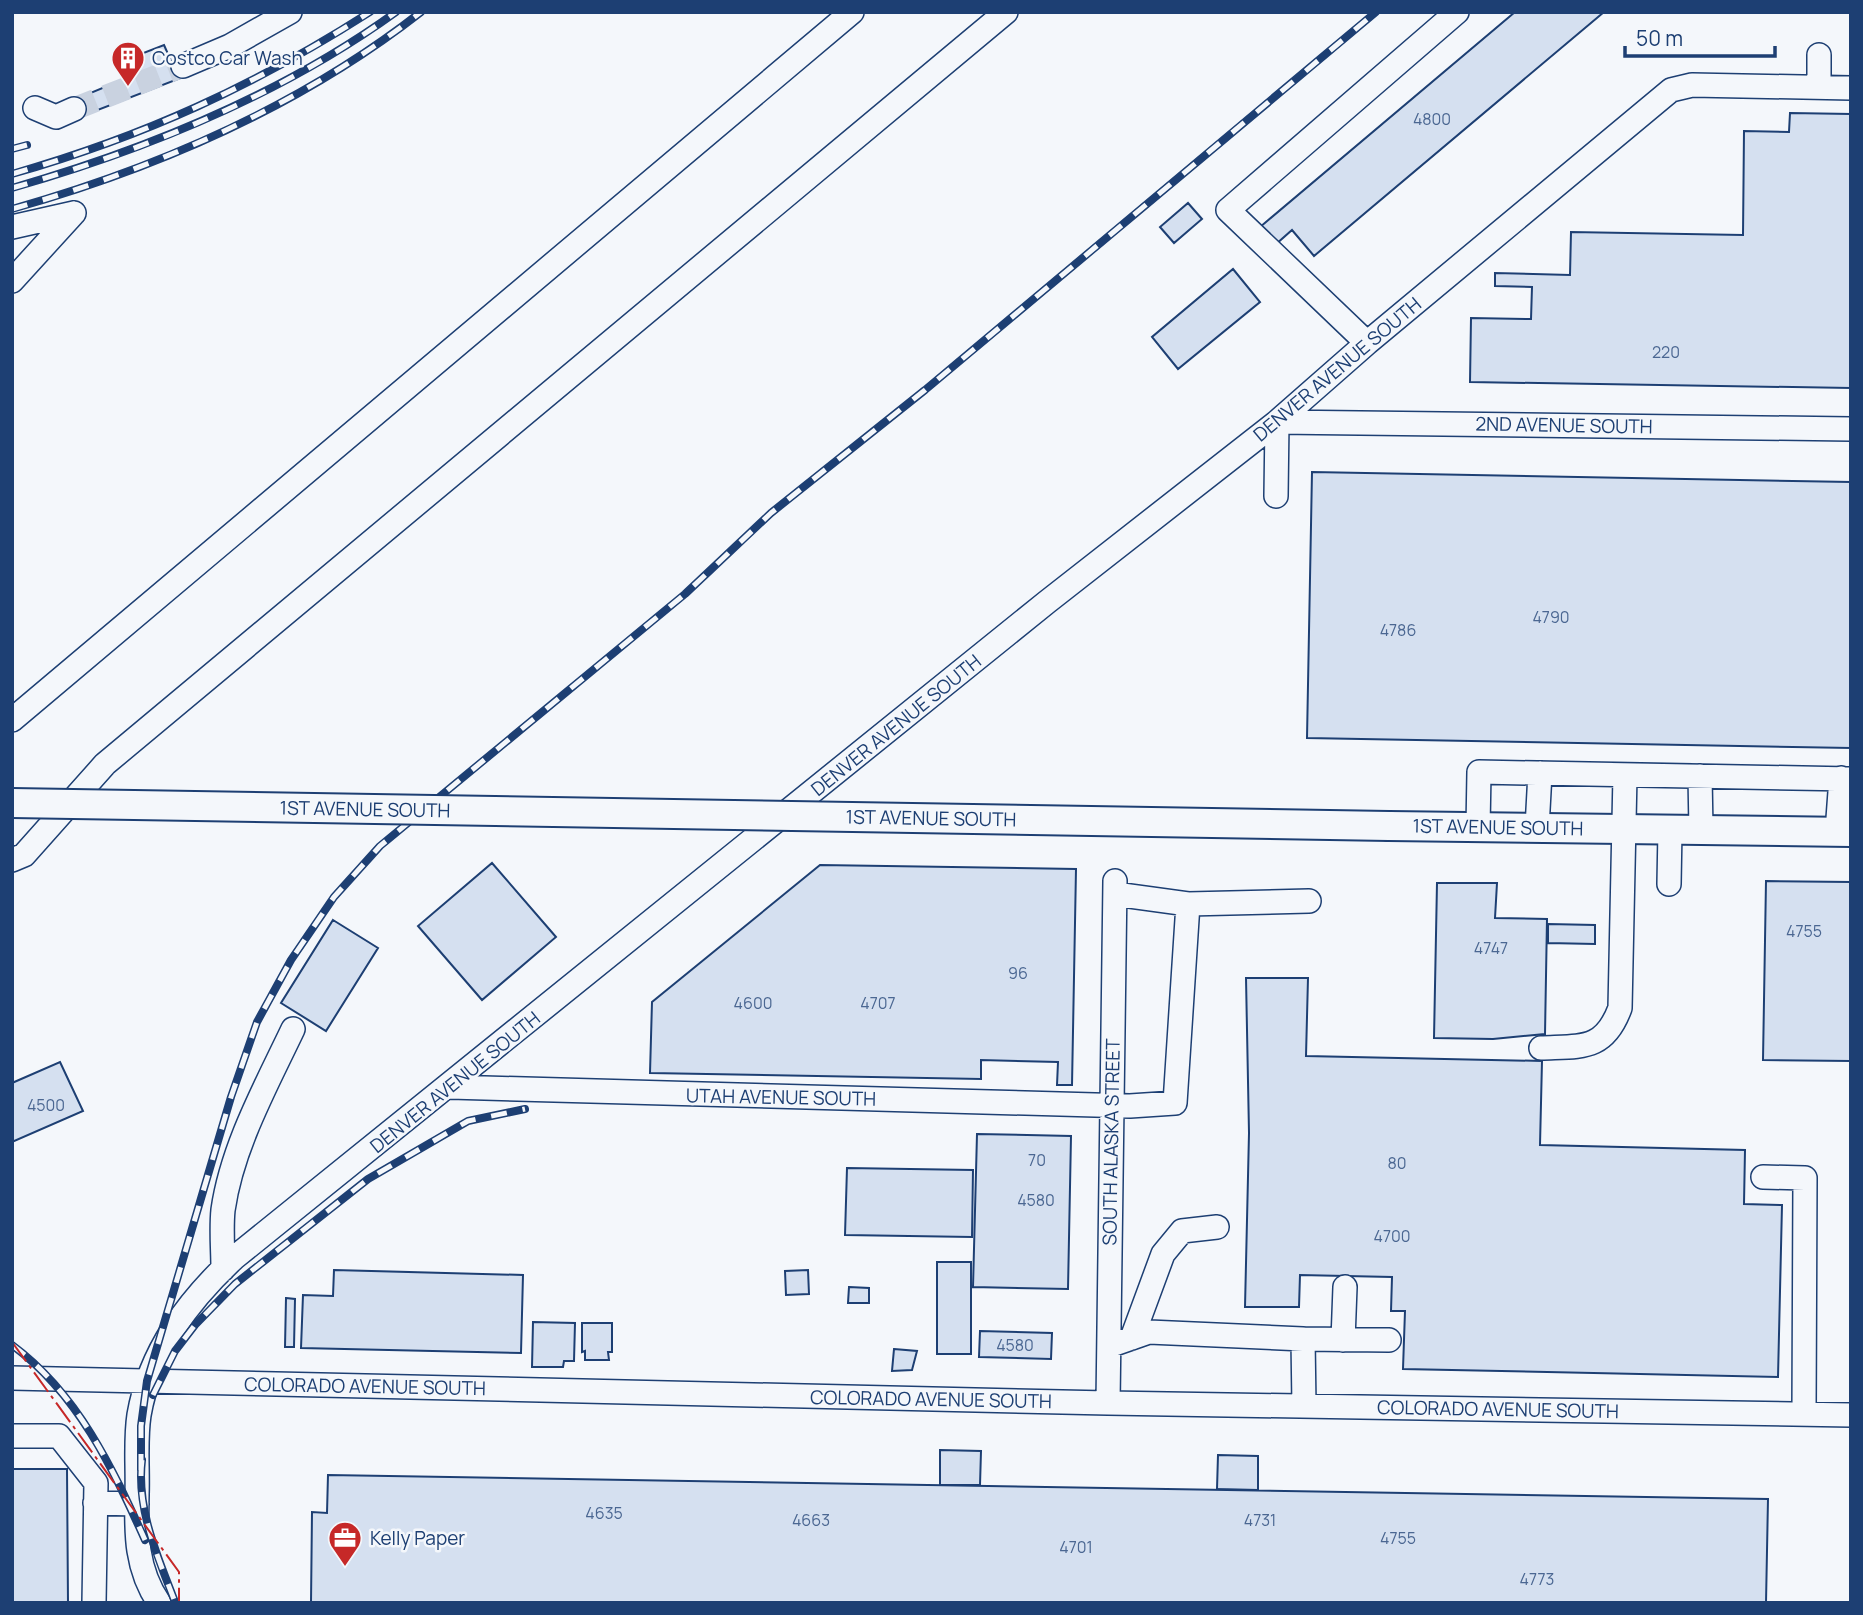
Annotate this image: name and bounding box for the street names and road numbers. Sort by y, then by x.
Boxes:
street label: DENVER AVENUE SOUTH [1248,291,1426,447]
street label: 2ND AVENUE SOUTH [1475,410,1653,440]
street label: DENVER AVENUE SOUTH [806,648,986,802]
street label: 1ST AVENUE SOUTH [279,795,451,823]
street label: 1ST AVENUE SOUTH [845,804,1017,832]
street label: 1ST AVENUE SOUTH [1412,813,1584,841]
street label: DENVER AVENUE SOUTH [365,1005,545,1159]
street label: SOUTH ALASKA STREET [1096,1038,1126,1246]
street label: UTAH AVENUE SOUTH [686,1082,876,1112]
street label: COLORADO AVENUE SOUTH [244,1371,486,1401]
street label: COLORADO AVENUE SOUTH [810,1384,1052,1414]
street label: COLORADO AVENUE SOUTH [1377,1394,1619,1424]

